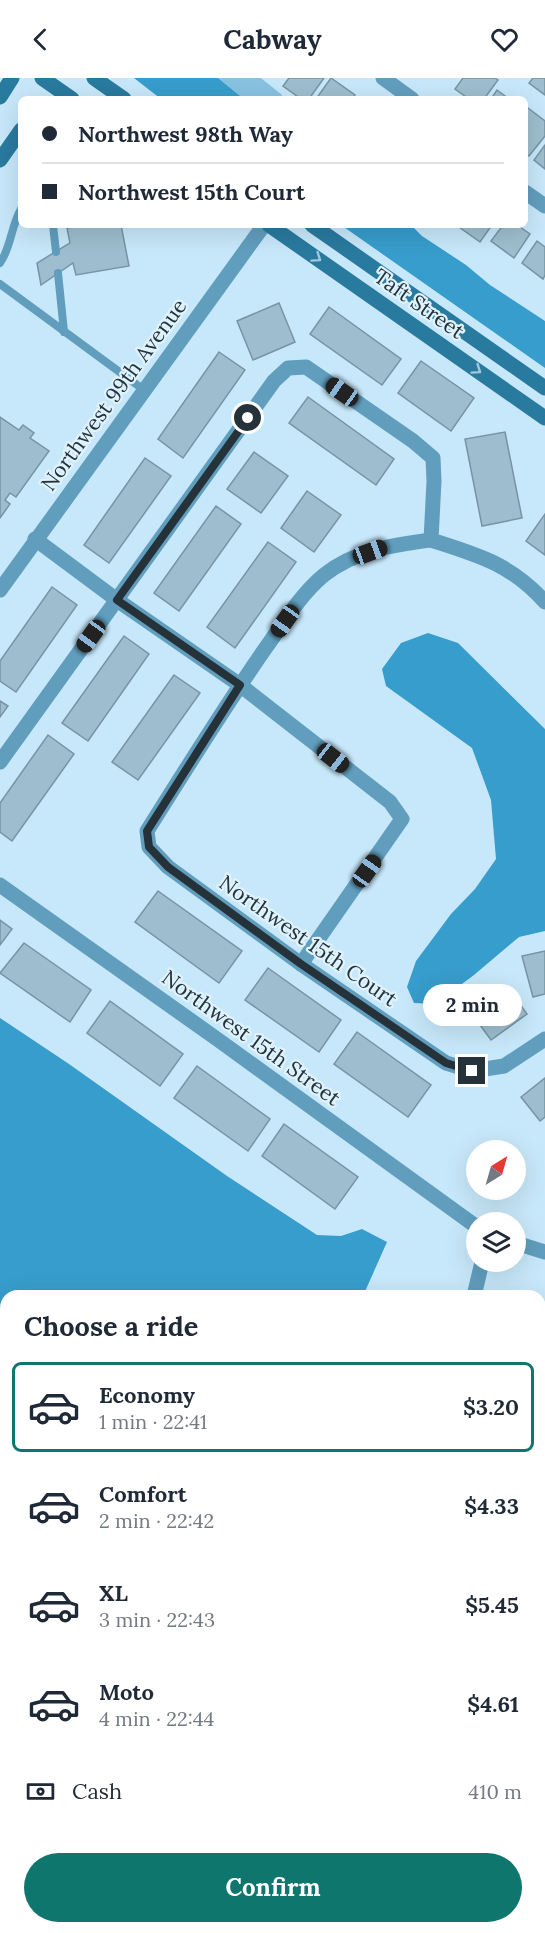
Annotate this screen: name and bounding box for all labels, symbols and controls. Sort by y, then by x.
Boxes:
text: Cabway [223,22,322,56]
icon: back [24,23,57,56]
icon: heart [488,23,521,56]
text: Northwest 98th Way [78,120,293,148]
text: Northwest 15th Court [78,178,305,206]
one-way arrow [311,251,322,262]
street label: Taft Street [369,263,470,345]
street label: Northwest 99th Avenue [35,293,192,496]
one-way arrow [470,363,481,374]
car [322,374,362,410]
route start [234,404,261,431]
car [350,537,390,567]
car [267,601,303,641]
car [73,616,109,656]
car [313,740,353,776]
car [349,851,385,891]
street label: Northwest 15th Court [214,869,403,1013]
street label: Northwest 15th Street [157,964,347,1112]
callout: 2 min [422,984,522,1026]
text: 2 min [446,992,499,1017]
route end [458,1057,485,1084]
north arrow [466,1140,526,1200]
map controls [466,1140,526,1272]
button: layers [466,1212,526,1272]
text: Choose a ride [24,1309,198,1343]
icon: car [27,1380,81,1434]
text: Economy [99,1381,195,1409]
text: $3.20 [463,1393,519,1421]
text: 1 min · 22:41 [99,1409,207,1434]
icon: car [27,1479,81,1533]
text: Comfort [99,1480,187,1508]
text: $4.33 [464,1492,519,1520]
text: 2 min · 22:42 [99,1508,214,1533]
icon: car [27,1578,81,1632]
text: XL [99,1579,128,1607]
text: $5.45 [465,1591,519,1619]
text: 3 min · 22:43 [99,1607,215,1632]
icon: car [27,1677,81,1731]
text: Moto [99,1678,154,1706]
text: $4.61 [467,1690,519,1718]
text: 4 min · 22:44 [99,1706,214,1731]
icon: cash [24,1775,57,1808]
text: Cash [72,1777,122,1805]
text: 410 m [468,1779,522,1804]
button: Confirm [24,1853,522,1922]

